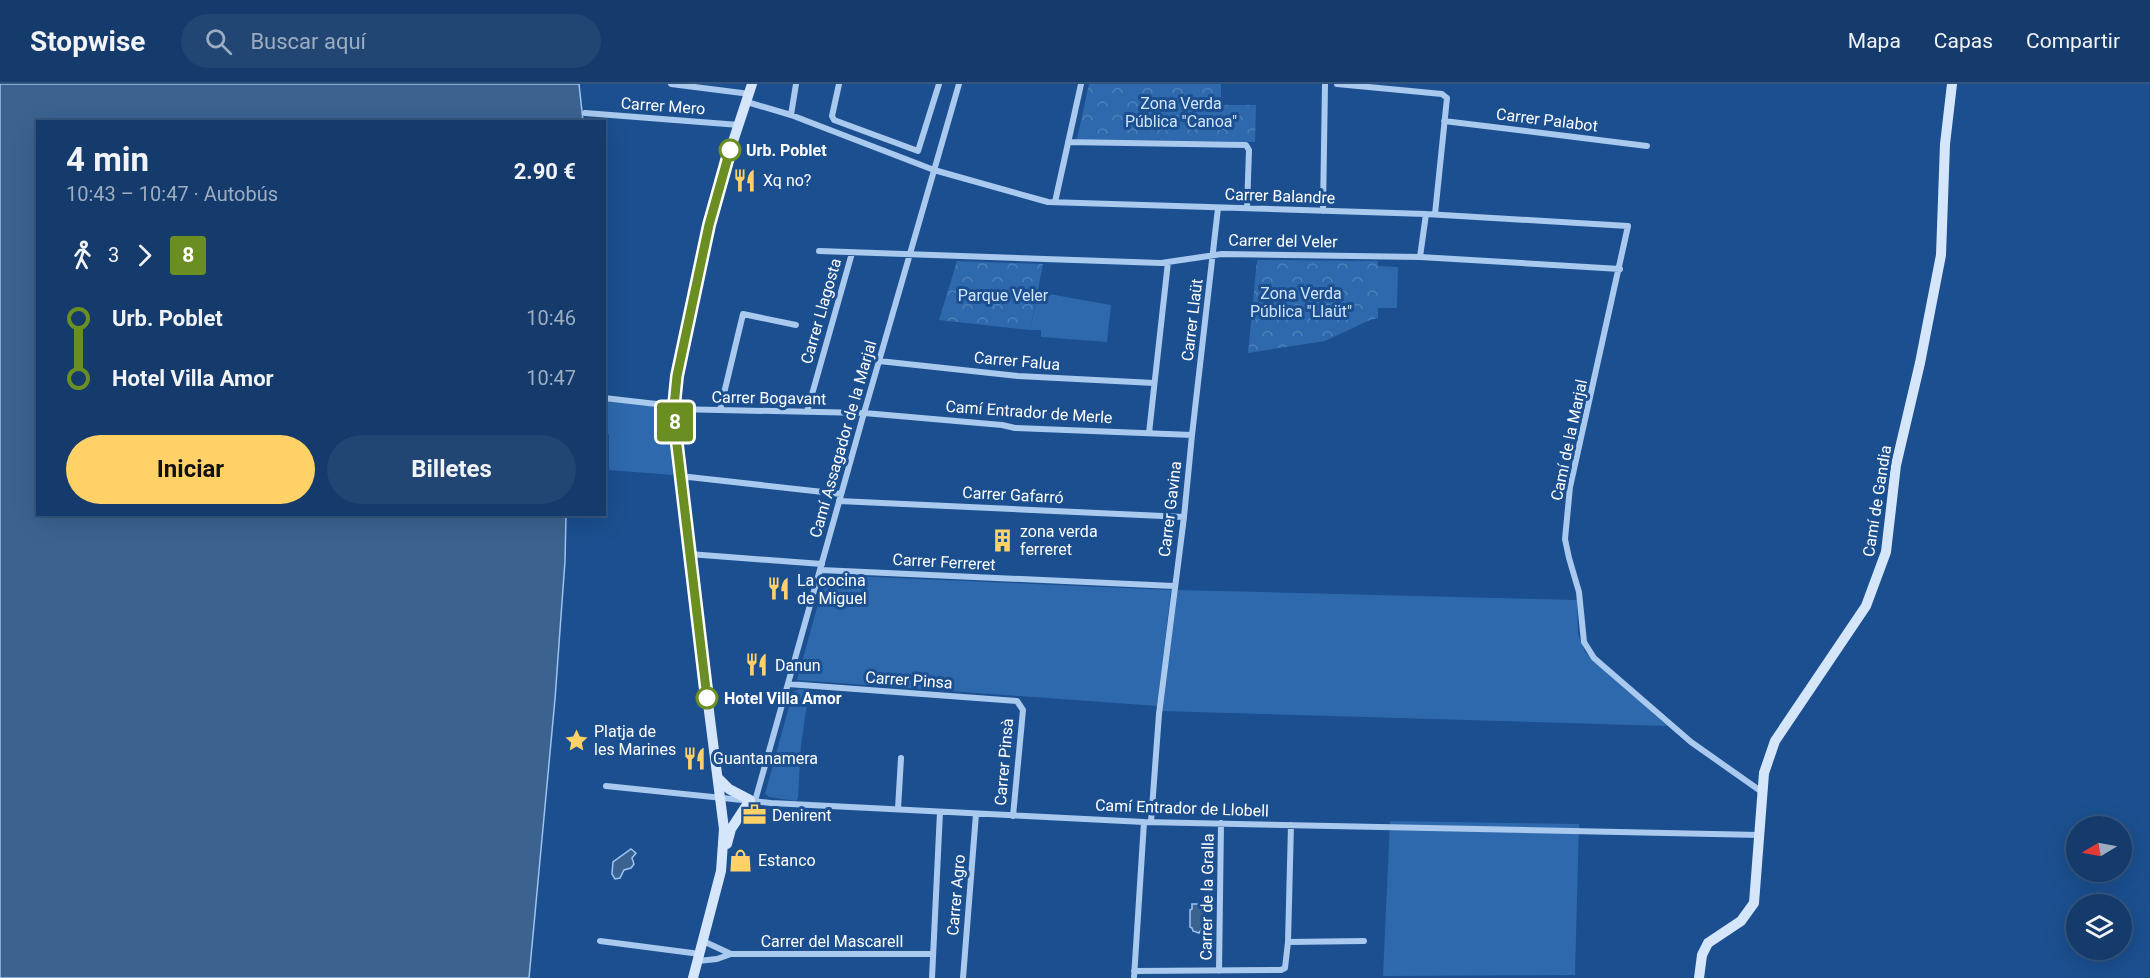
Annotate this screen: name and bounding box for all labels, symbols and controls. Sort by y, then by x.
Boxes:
search box [181,14,601,68]
text: Stopwise [30,25,145,58]
icon: search [202,25,235,58]
text: Buscar aquí [250,29,366,54]
text: Mapa [1848,29,1901,53]
text: Capas [1934,29,1993,53]
text: Compartir [2026,29,2120,53]
street label: Carrer Mero [620,94,706,118]
park label: Zona Verda Pública "Canoa" [1125,94,1237,131]
street label: Carrer Palabot [1495,104,1599,136]
marker: Urb. Poblet [719,139,741,161]
text: 4 min [66,140,149,179]
place label: Urb. Poblet [746,141,827,160]
text: 2.90 € [514,159,576,184]
restaurant icon: Xq no? [732,167,758,193]
place label: Xq no? [763,171,811,190]
text: 10:43 – 10:47 · Autobús [66,182,278,206]
street label: Carrer Balandre [1224,185,1336,207]
street label: Carrer del Veler [1228,231,1338,251]
icon: walk [66,239,99,272]
icon: forward [128,239,161,272]
text: 3 [108,243,119,267]
text: 8 [182,243,194,267]
street label: Carrer Llagosta [797,256,845,366]
street label: Carrer Llaüt [1178,278,1206,362]
park label: Zona Verda Pública "Llaüt" [1250,284,1352,321]
park label: Parque Veler [958,286,1049,305]
text: Urb. Poblet [112,306,223,331]
text: 10:46 [526,306,576,330]
street label: Camí Assagador de la Marjal [806,338,880,540]
street label: Carrer Falua [973,348,1061,374]
text: Hotel Villa Amor [112,366,274,391]
text: 10:47 [526,366,576,390]
street label: Camí de la Marjal [1547,378,1591,502]
street label: Carrer Bogavant [711,387,827,409]
street label: Camí Entrador de Merle [945,397,1113,427]
line badge: 8 [656,402,694,442]
text: 8 [669,410,681,434]
button: Iniciar [66,435,315,504]
button: Billetes [327,435,576,504]
street label: Camí de Gandia [1859,444,1895,558]
street label: Carrer Gavina [1155,460,1185,558]
street label: Carrer Gafarró [962,483,1064,507]
place label: zona verda ferreret [1020,522,1098,559]
building icon: zona verda ferreret [989,527,1015,553]
street label: Carrer Ferreret [892,550,996,574]
place label: La cocina de Miguel [797,571,867,608]
restaurant icon: La cocina de Miguel [766,576,792,602]
restaurant icon: Danun [744,652,770,678]
place label: Danun [775,656,821,675]
street label: Carrer Pinsa [865,667,953,693]
marker: Hotel Villa Amor [696,687,718,709]
place label: Hotel Villa Amor [724,689,842,708]
street label: Carrer Pinsà [991,718,1017,806]
place label: Platja de les Marines [594,722,676,759]
place icon: Platja de les Marines [563,727,589,753]
restaurant icon: Guantanamera [682,745,708,771]
place label: Guantanamera [713,749,818,768]
street label: Camí Entrador de Llobell [1095,795,1269,821]
office icon: Denirent [741,802,767,828]
place label: Denirent [772,806,832,825]
north arrow [2066,816,2132,882]
map controls [2066,816,2132,960]
street label: Carrer de la Gralla [1196,833,1218,961]
shop icon: Estanco [727,847,753,873]
place label: Estanco [758,851,816,870]
street label: Carrer Agro [943,854,969,936]
button: layers [2066,894,2132,960]
street label: Carrer del Mascarell [761,932,903,951]

